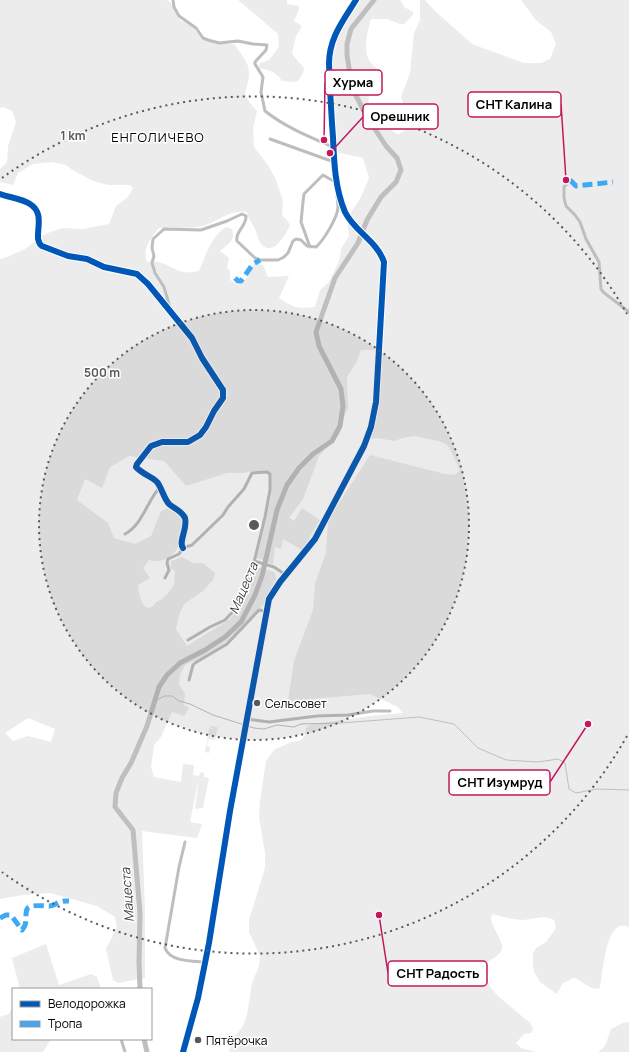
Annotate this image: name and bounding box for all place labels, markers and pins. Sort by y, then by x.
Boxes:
callout: Хурма [325,70,382,95]
callout: СНТ Калина [468,92,561,117]
callout: Орешник [363,104,438,129]
centre of rings [247,518,261,532]
place label: Сельсовет [265,695,327,712]
marker: Сельсовет [252,698,262,708]
callout: СНТ Изумруд [449,770,550,795]
callout: СНТ Радость [388,961,487,986]
place label: Пятёрочка [206,1032,267,1049]
marker: Пятёрочка [193,1035,203,1045]

